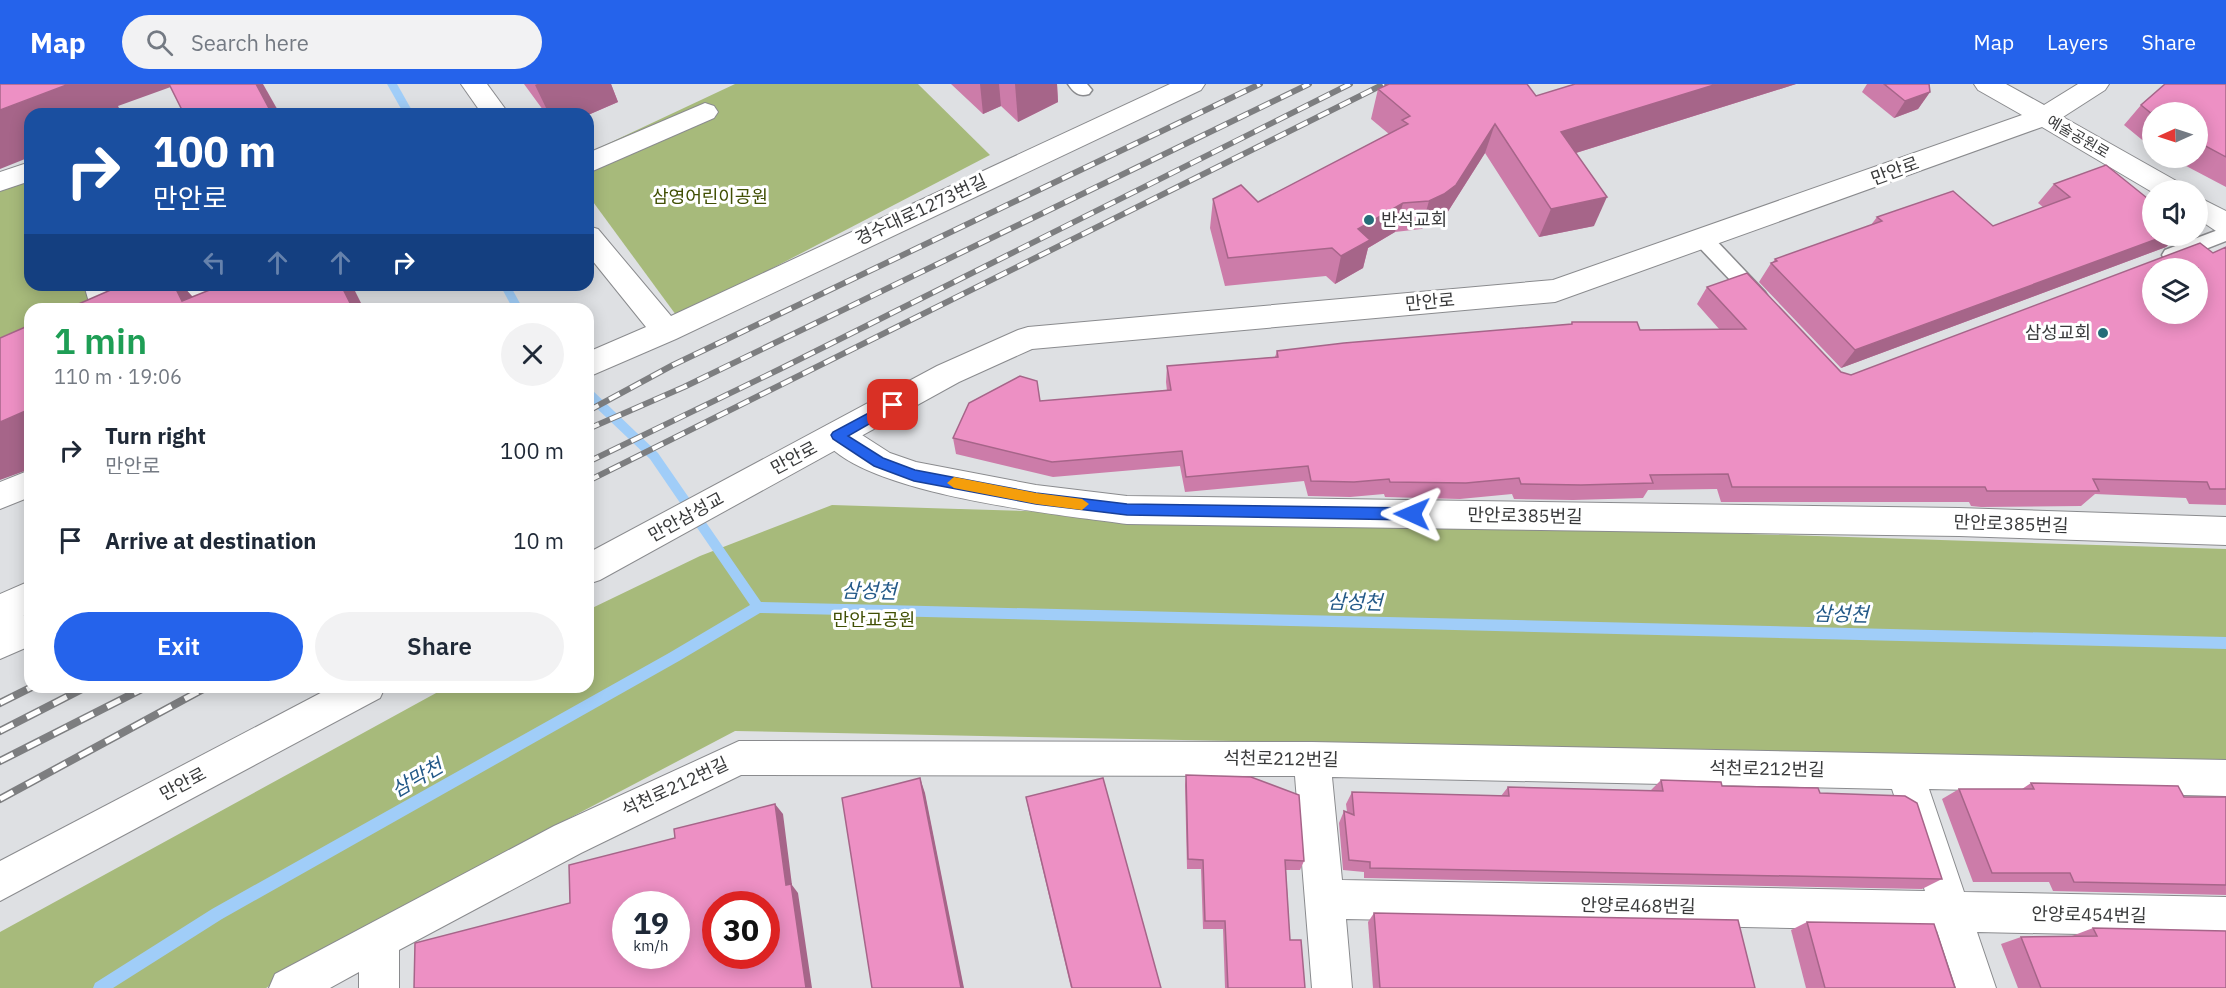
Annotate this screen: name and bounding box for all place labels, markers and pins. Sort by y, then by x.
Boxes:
place label: 반석교회 [1381,208,1447,231]
marker: 반석교회 [1362,213,1376,227]
place label: 삼성교회 [2025,321,2091,344]
marker: 삼성교회 [2096,326,2110,340]
pin [867,379,918,430]

